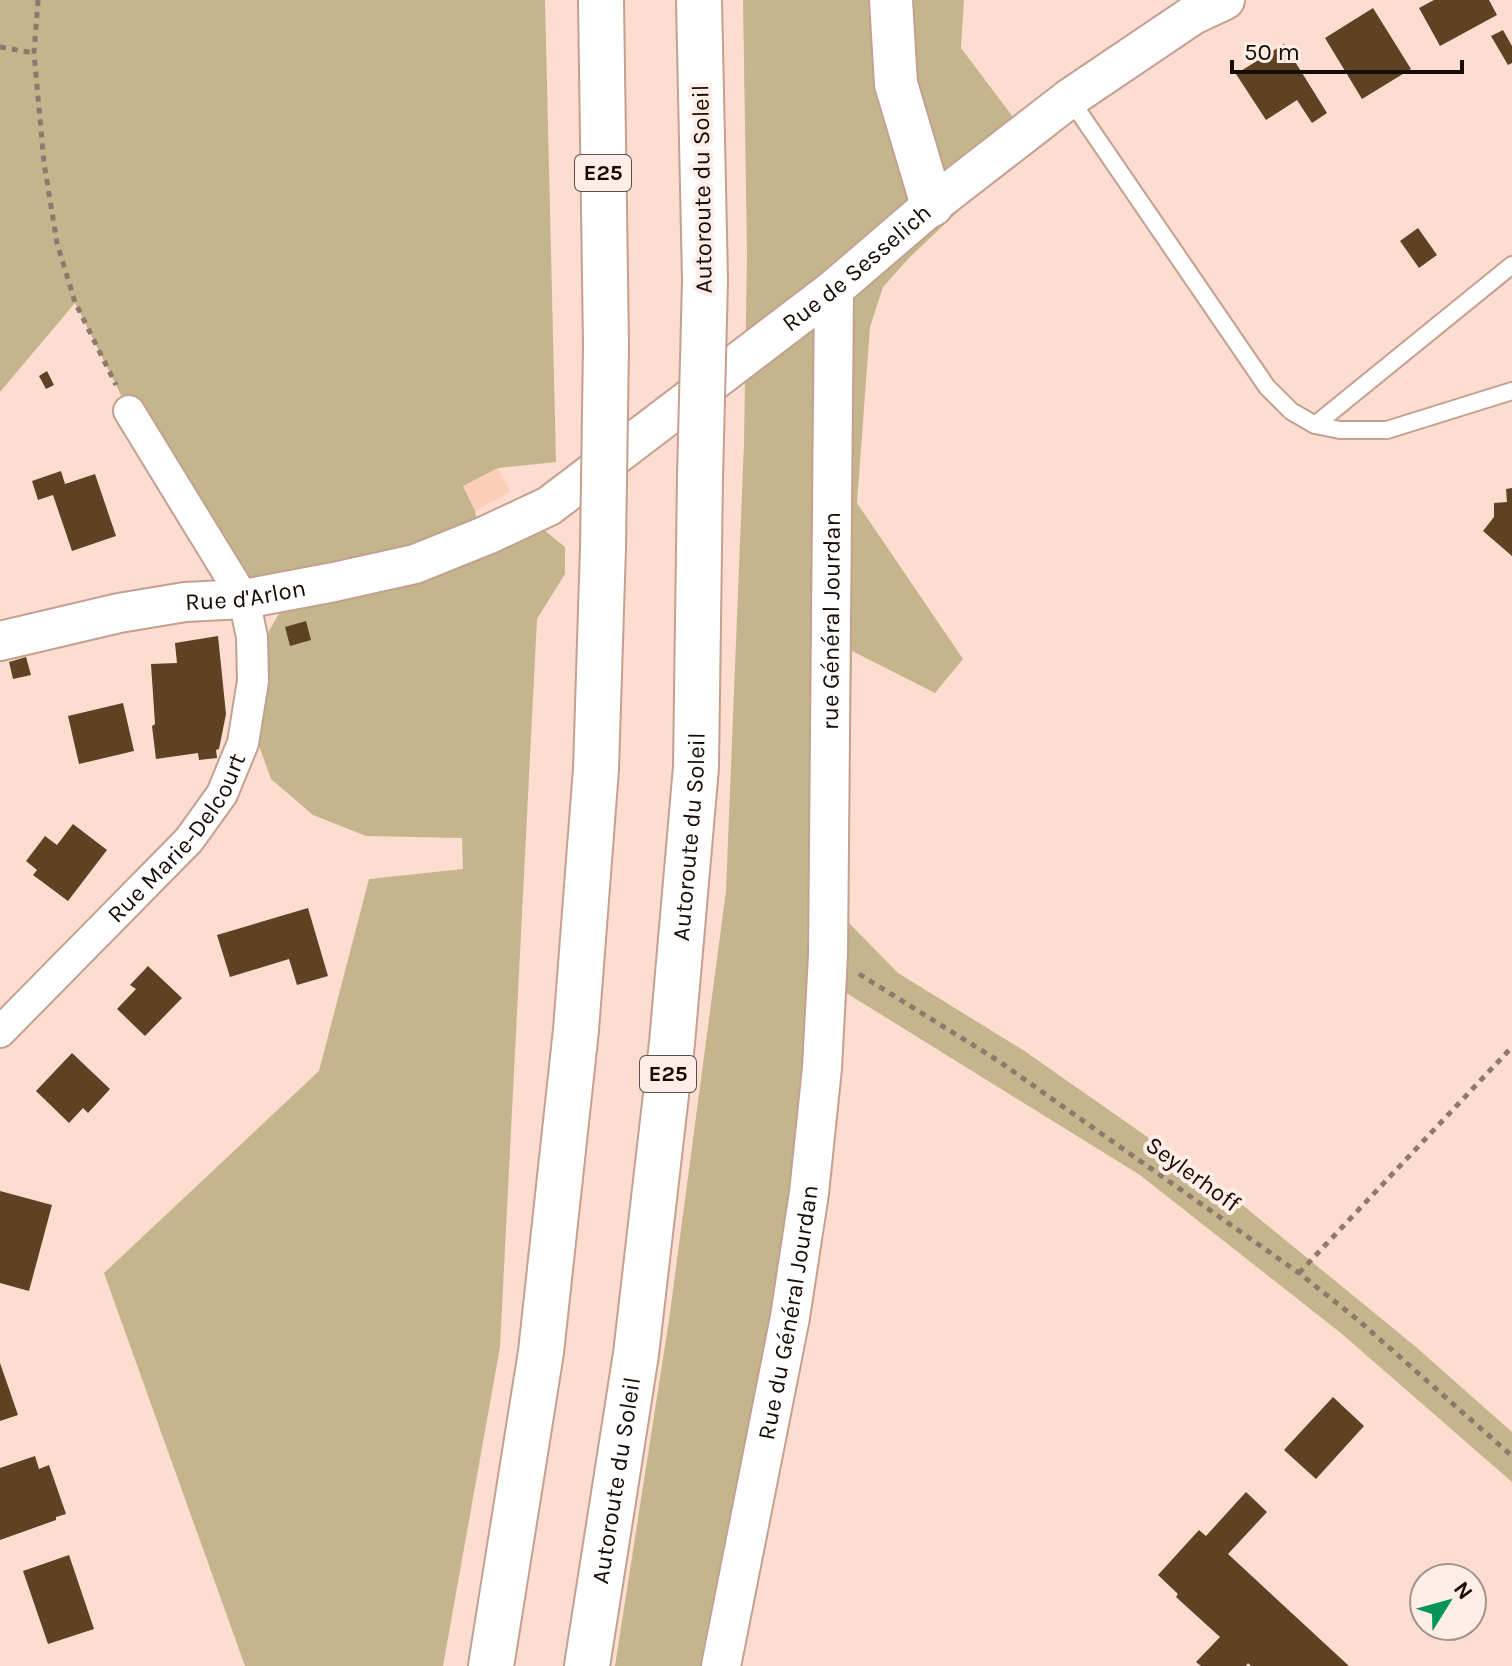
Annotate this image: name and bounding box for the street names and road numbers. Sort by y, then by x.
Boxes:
street label: Autoroute du Soleil [686,84,718,294]
road number: E25 [575,155,631,191]
street label: Rue de Sesselich [777,198,937,337]
street label: rue Général Jourdan [816,512,846,730]
street label: Rue d'Arlon [184,574,308,616]
street label: Autoroute du Soleil [667,732,710,942]
street label: Rue Marie-Delcourt [102,749,251,929]
road number: E25 [640,1056,696,1092]
street label: Seylerhoff [1140,1130,1246,1218]
street label: Rue du Général Jourdan [752,1183,824,1442]
street label: Autoroute du Soleil [586,1375,646,1586]

